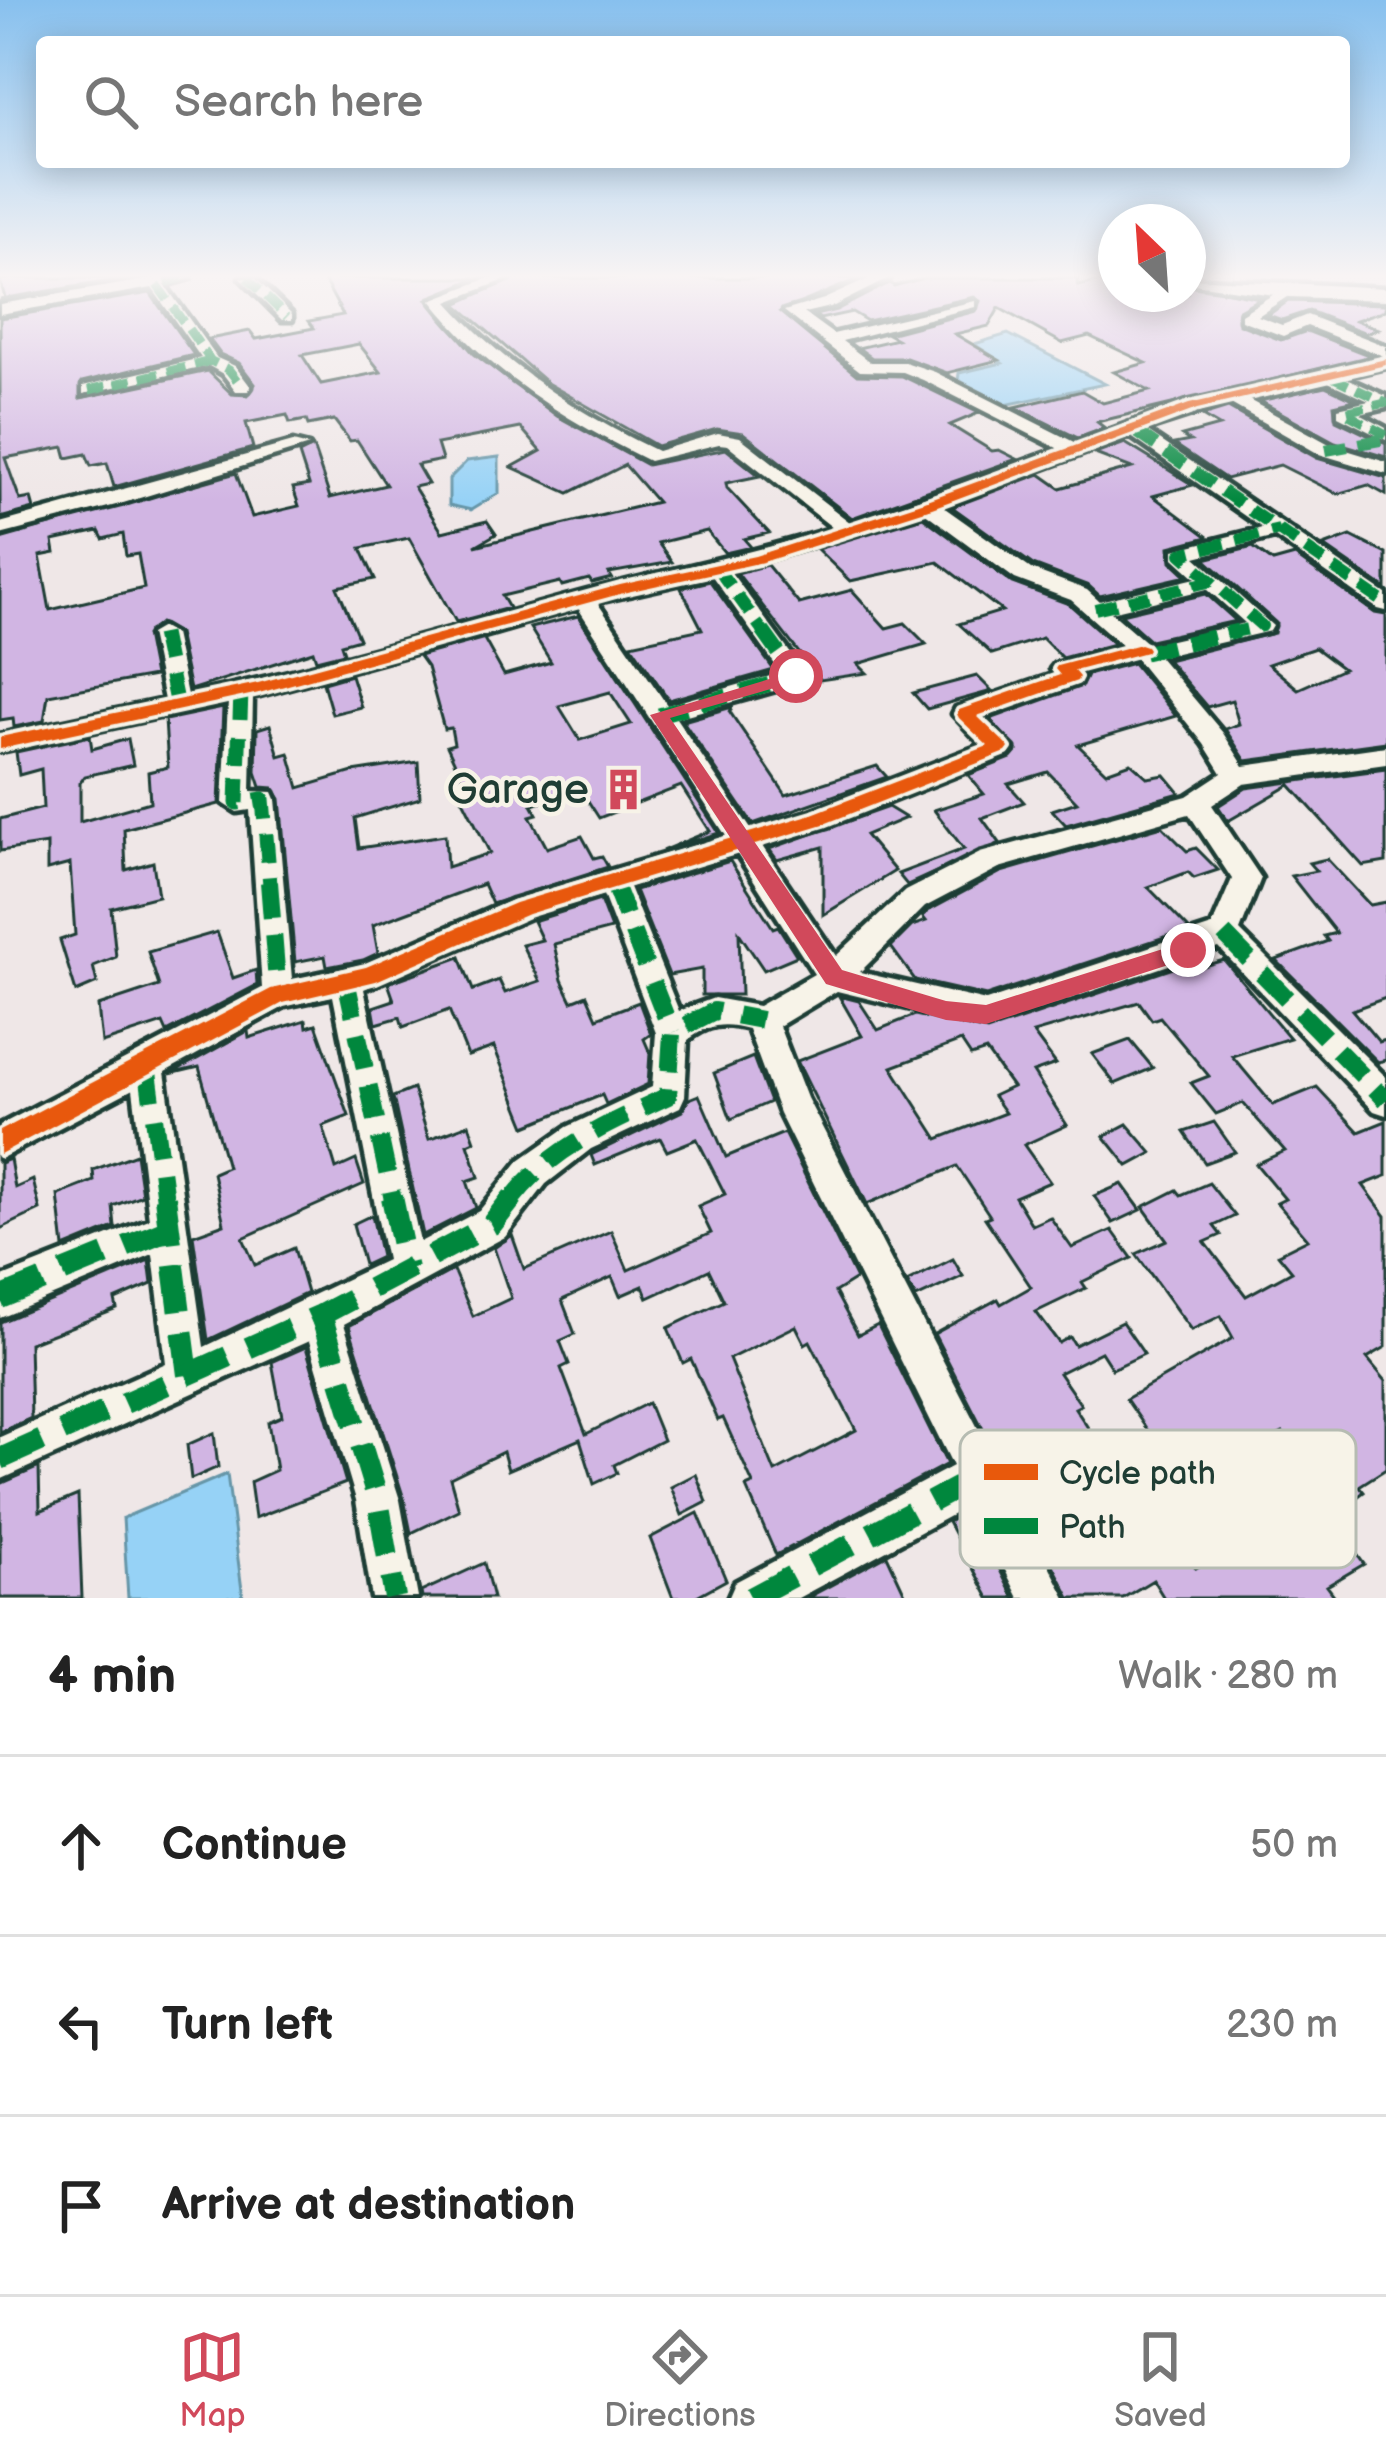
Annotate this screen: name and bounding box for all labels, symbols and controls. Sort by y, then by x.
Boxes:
search box [36,36,1350,168]
icon: search [78,69,144,135]
text: Search here [174,75,423,130]
north arrow [1098,204,1206,312]
route start [769,649,823,703]
place label: Garage [446,765,589,816]
building icon: Garage [600,767,646,813]
route end [1161,923,1215,977]
legend [960,1430,1356,1568]
text: Cycle path [1059,1454,1216,1494]
text: Path [1059,1508,1126,1548]
text: 4 min [48,1646,176,1707]
text: Walk · 280 m [1118,1653,1338,1700]
icon: ahead [48,1813,114,1879]
text: Continue [162,1818,347,1873]
text: 50 m [1250,1822,1338,1869]
icon: left [48,1993,114,2059]
text: Turn left [162,1998,333,2053]
text: 230 m [1226,2002,1338,2049]
icon: arrive [48,2173,114,2239]
text: Arrive at destination [162,2178,575,2233]
tab: Map [179,2324,246,2436]
tab: Directions [604,2324,756,2436]
tab: Saved [1114,2324,1207,2436]

